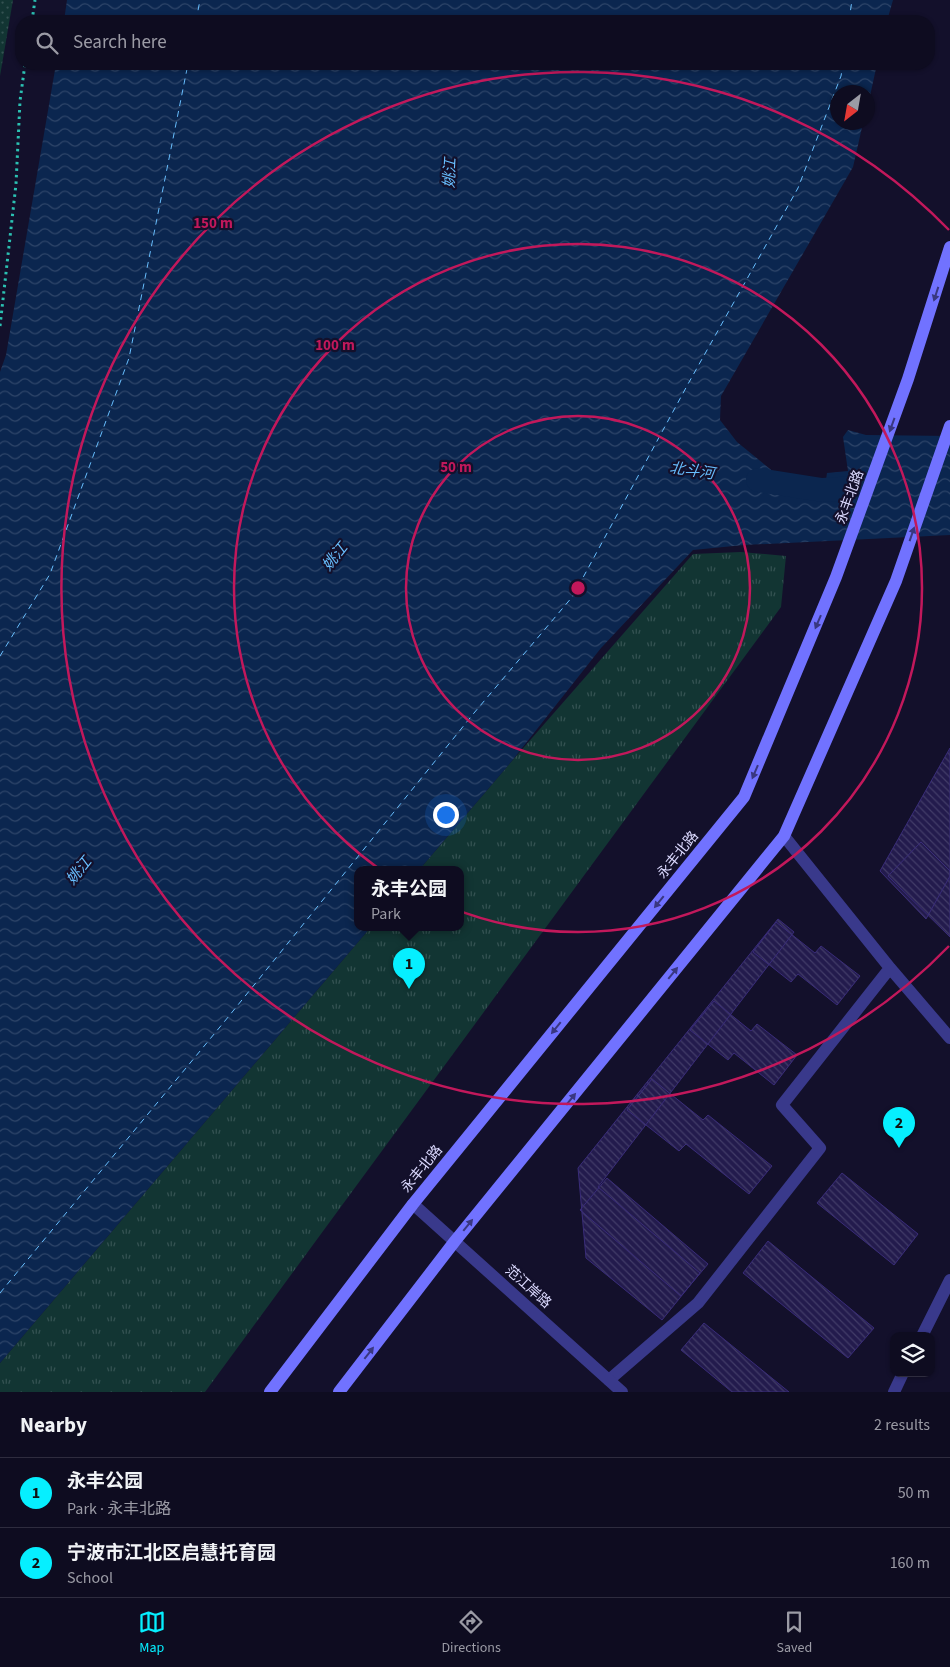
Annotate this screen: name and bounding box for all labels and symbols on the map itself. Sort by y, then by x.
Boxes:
north arrow [830,85,875,130]
water label: 姚江 [439,155,461,189]
text: 150 m [193,213,233,234]
one-way arrow [931,286,939,301]
text: 100 m [315,335,355,356]
one-way arrow [888,417,895,432]
text: 50 m [440,457,472,478]
water label: 北斗河 [668,457,719,485]
street label: 永丰北路 [831,467,869,527]
one-way arrow [909,527,916,542]
water label: 姚江 [317,537,354,575]
centre of rings [569,579,587,597]
one-way arrow [813,615,821,629]
one-way arrow [750,765,758,779]
your location [433,802,459,828]
street label: 永丰北路 [653,827,703,883]
water label: 姚江 [61,851,98,889]
one-way arrow [653,895,664,908]
pin: 1 [393,948,425,989]
one-way arrow [668,966,679,979]
one-way arrow [551,1021,562,1034]
one-way arrow [565,1093,576,1106]
pin: 2 [883,1107,915,1148]
street label: 永丰北路 [397,1141,447,1197]
one-way arrow [463,1219,474,1232]
street label: 范江岸路 [501,1261,555,1313]
one-way arrow [363,1347,374,1360]

